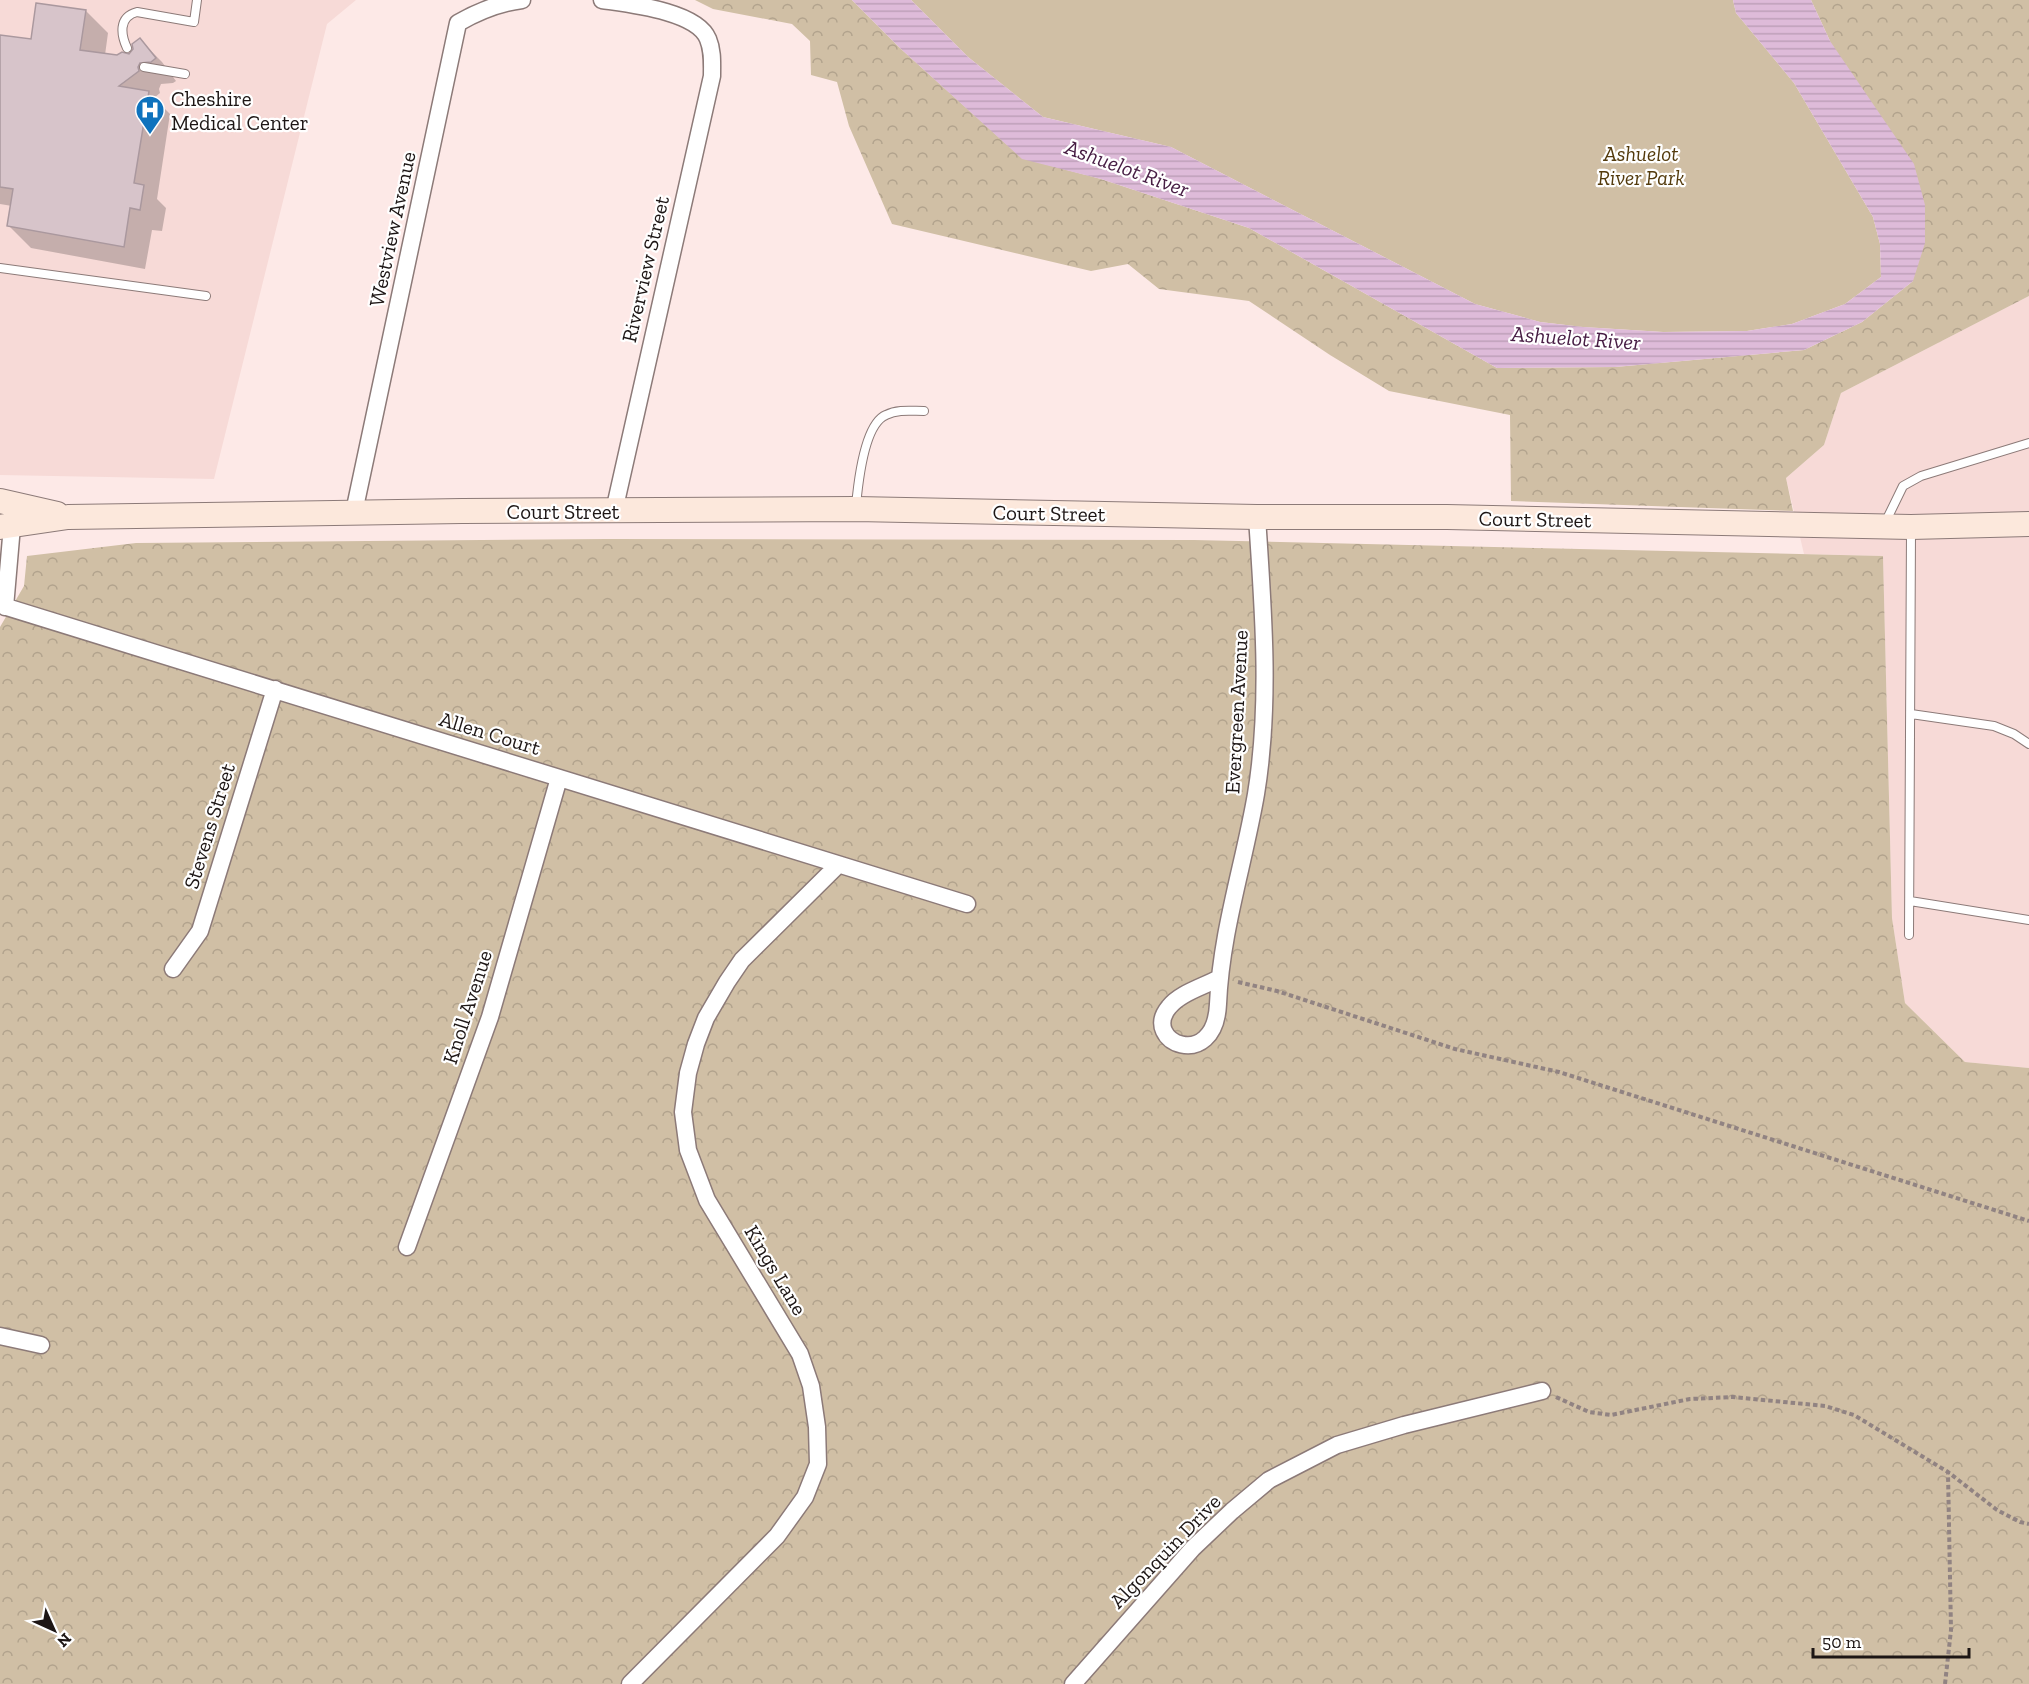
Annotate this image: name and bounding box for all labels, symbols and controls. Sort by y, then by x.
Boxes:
place label: Cheshire Medical Center [171,86,308,135]
hospital icon: Cheshire Medical Center [134,94,166,136]
water label: Ashuelot River [1061,133,1193,203]
park label: Ashuelot River Park [1597,141,1685,190]
street label: Westview Avenue [363,149,421,309]
street label: Riverview Street [616,193,674,345]
water label: Ashuelot River [1509,320,1642,356]
street label: Court Street [507,499,620,524]
street label: Court Street [992,500,1106,526]
street label: Court Street [1478,506,1592,532]
street label: Evergreen Avenue [1219,629,1253,795]
street label: Allen Court [437,706,544,760]
street label: Stevens Street [178,760,240,892]
street label: Knoll Avenue [437,947,497,1067]
street label: Kings Lane [739,1221,813,1320]
street label: Algonquin Drive [1104,1489,1226,1613]
north arrow [24,1600,84,1660]
scale bar [1813,1621,1969,1659]
text: N [53,1629,75,1651]
text: 50 m [1822,1631,1862,1653]

